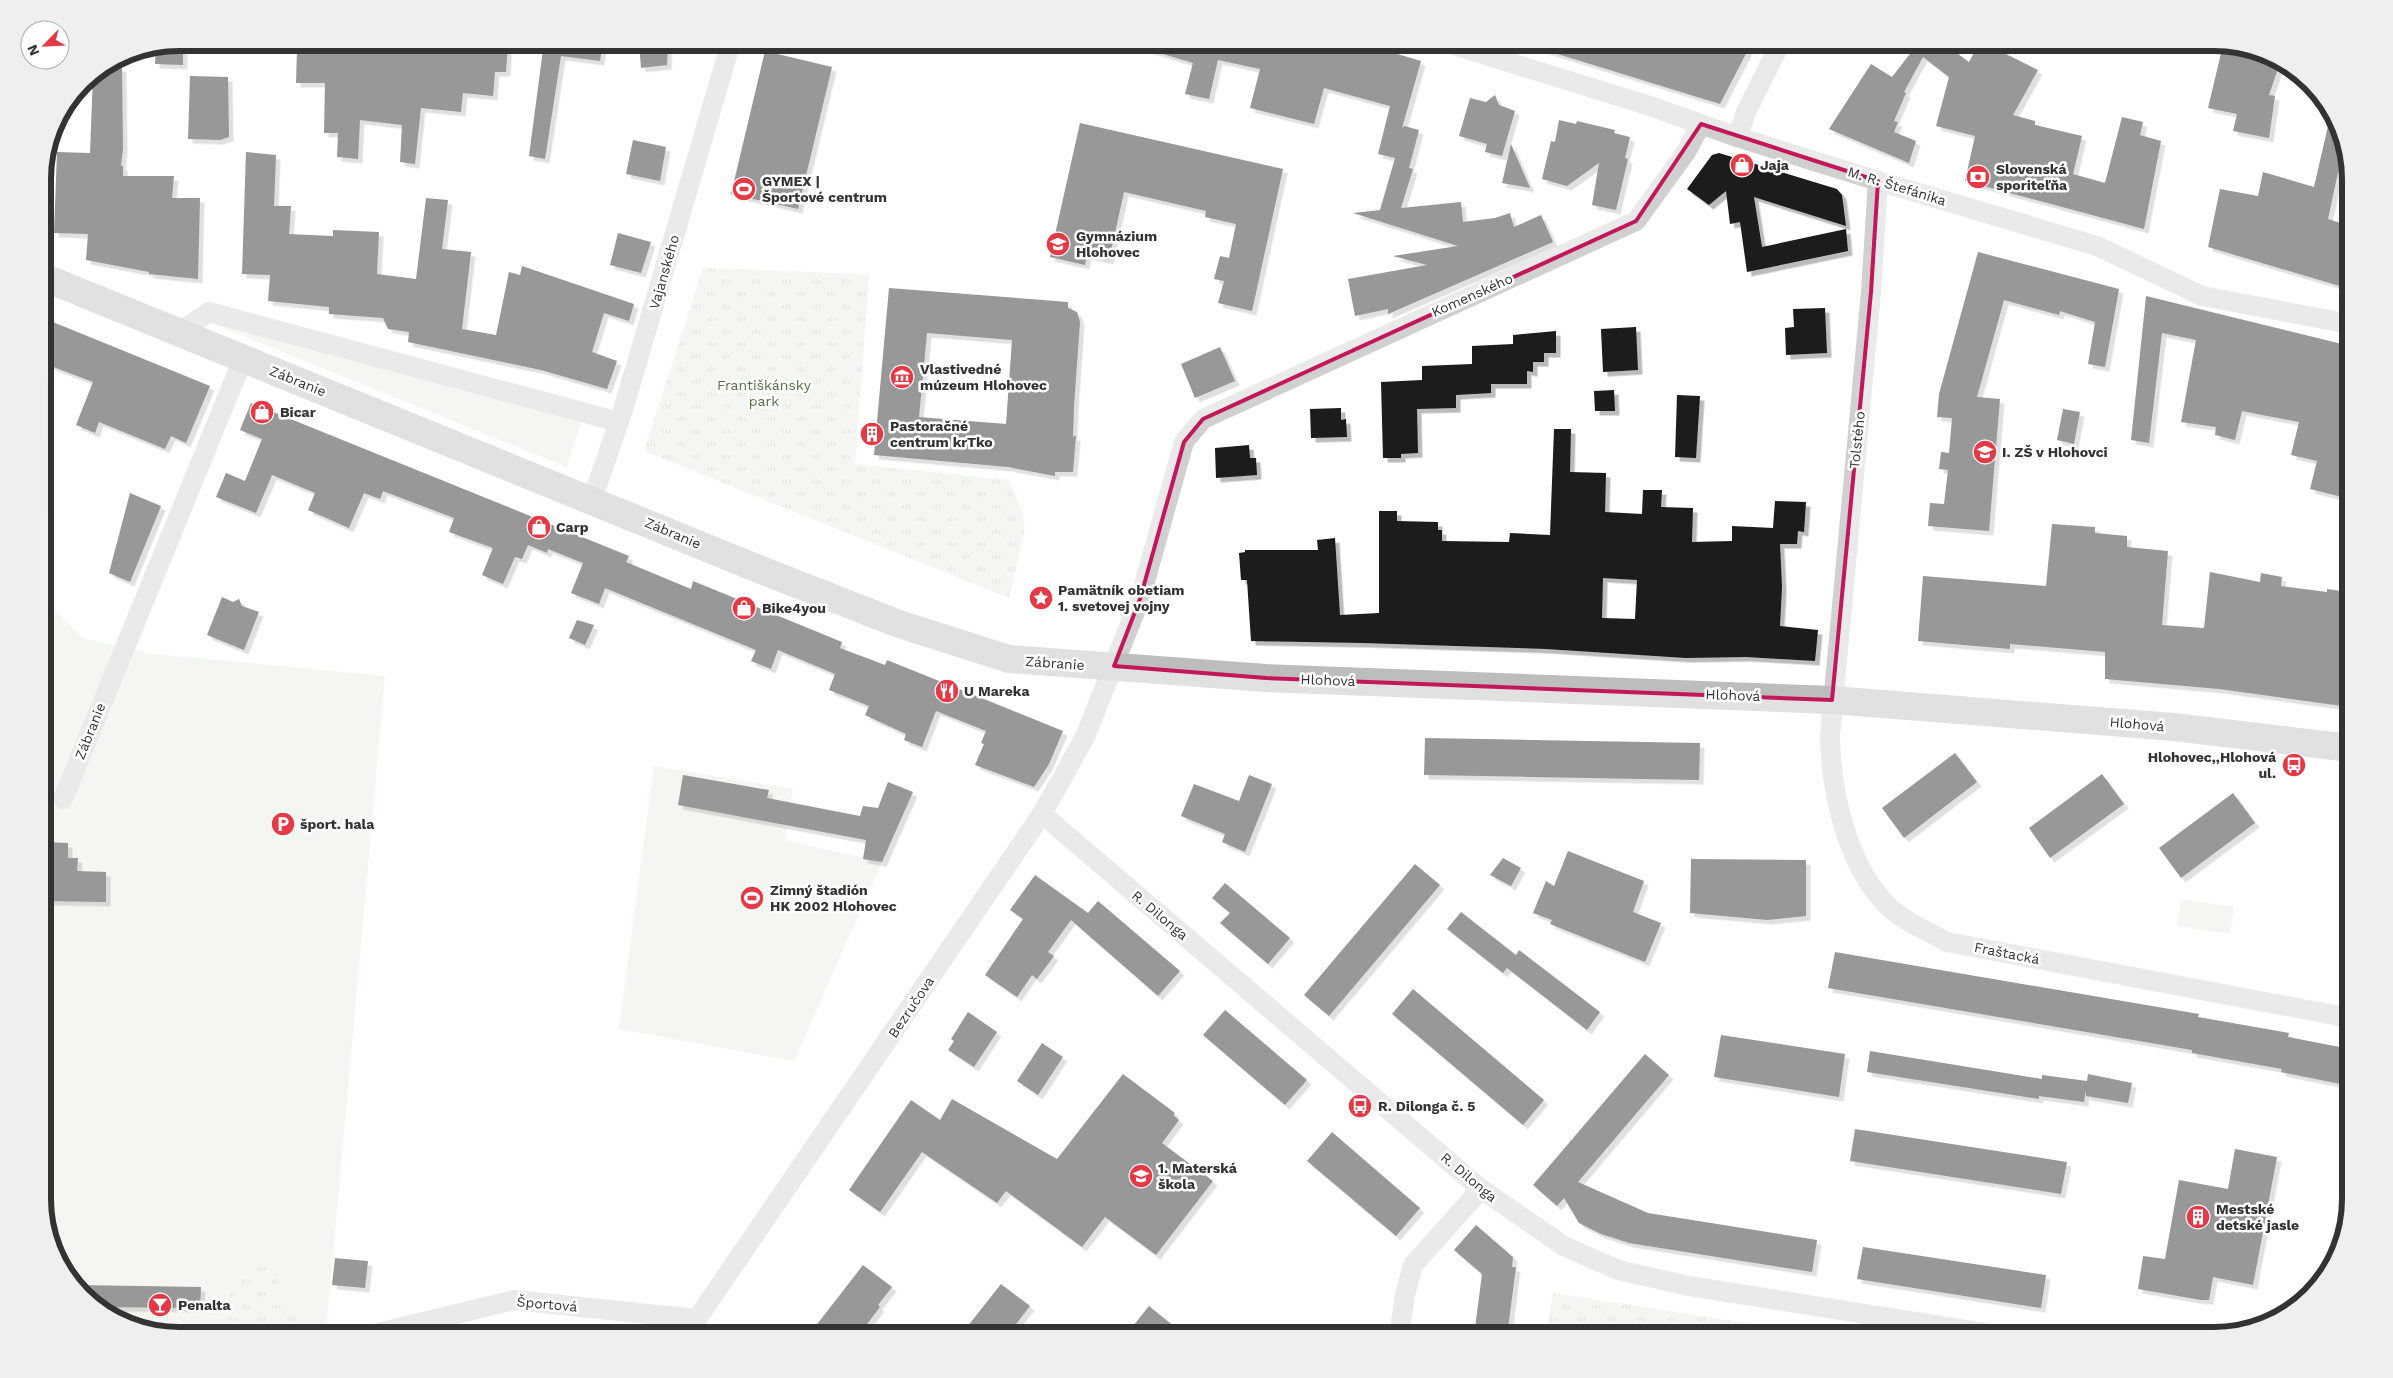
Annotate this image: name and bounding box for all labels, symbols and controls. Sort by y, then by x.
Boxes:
north arrow [20,20,70,70]
text: N [24,42,43,58]
shop icon: Jaja [1729,152,1755,178]
place label: Jaja [1760,157,1790,173]
place label: Slovenská sporiteľňa [1996,161,2068,193]
street label: M. R. Štefánika [1846,163,1948,209]
bank icon: Slovenská sporiteľňa [1965,164,1991,190]
place label: GYMEX | Športové centrum [762,173,887,205]
sports icon: GYMEX | Športové centrum [731,176,757,202]
place label: Gymnázium Hlohovec [1076,228,1157,260]
school or university icon: Gymnázium Hlohovec [1045,231,1071,257]
street label: Vajanského [646,233,682,311]
street label: Komenského [1429,270,1515,320]
place label: Vlastivedné múzeum Hlohovec [920,361,1047,393]
street label: Zábranie [267,362,329,400]
museum icon: Vlastivedné múzeum Hlohovec [889,364,915,390]
park label: Františkánsky park [717,377,812,409]
shop icon: Bicar [249,399,275,425]
place label: Bicar [280,404,316,420]
street label: Tolstého [1846,410,1868,470]
place label: Pastoračné centrum krTko [890,418,993,450]
building icon: Pastoračné centrum krTko [859,421,885,447]
school or university icon: I. ZŠ v Hlohovci [1972,439,1998,465]
place label: I. ZŠ v Hlohovci [2002,444,2108,460]
shop icon: Carp [526,514,552,540]
street label: Zábranie [643,514,703,552]
place label: Carp [556,519,589,535]
place label: Pamätník obetiam 1. svetovej vojny [1058,582,1185,614]
place icon: Pamätník obetiam 1. svetovej vojny [1028,585,1054,611]
shop icon: Bike4you [731,595,757,621]
place label: Bike4you [762,600,826,616]
street label: Zábranie [1025,653,1085,673]
street label: Hlohová [1300,671,1356,689]
restaurant icon: U Mareka [934,678,960,704]
place label: U Mareka [964,683,1030,699]
street label: Hlohová [1705,686,1761,704]
street label: Zábranie [71,700,109,762]
street label: Hlohová [2109,714,2165,734]
place label: Hlohovec,,Hlohová ul. [2148,749,2277,781]
bus stop icon: Hlohovec,,Hlohová ul. [2281,752,2307,778]
parking icon: šport. hala [270,811,296,837]
place label: šport. hala [300,816,375,832]
place label: Zimný štadión HK 2002 Hlohovec [770,882,897,914]
sports icon: Zimný štadión HK 2002 Hlohovec [739,885,765,911]
street label: R. Dilonga [1129,887,1191,943]
street label: Fraštacká [1973,939,2041,967]
street label: Bezručova [885,973,937,1041]
bus stop icon: R. Dilonga č. 5 [1347,1093,1373,1119]
place label: R. Dilonga č. 5 [1378,1098,1476,1114]
street label: R. Dilonga [1438,1149,1500,1205]
place label: 1. Materská škola [1158,1160,1238,1192]
school or university icon: 1. Materská škola [1128,1163,1154,1189]
place label: Mestské detské jasle [2216,1201,2299,1233]
building icon: Mestské detské jasle [2185,1204,2211,1230]
bar icon: Penalta [147,1292,173,1318]
street label: Športová [516,1293,578,1315]
place label: Penalta [178,1297,232,1313]

